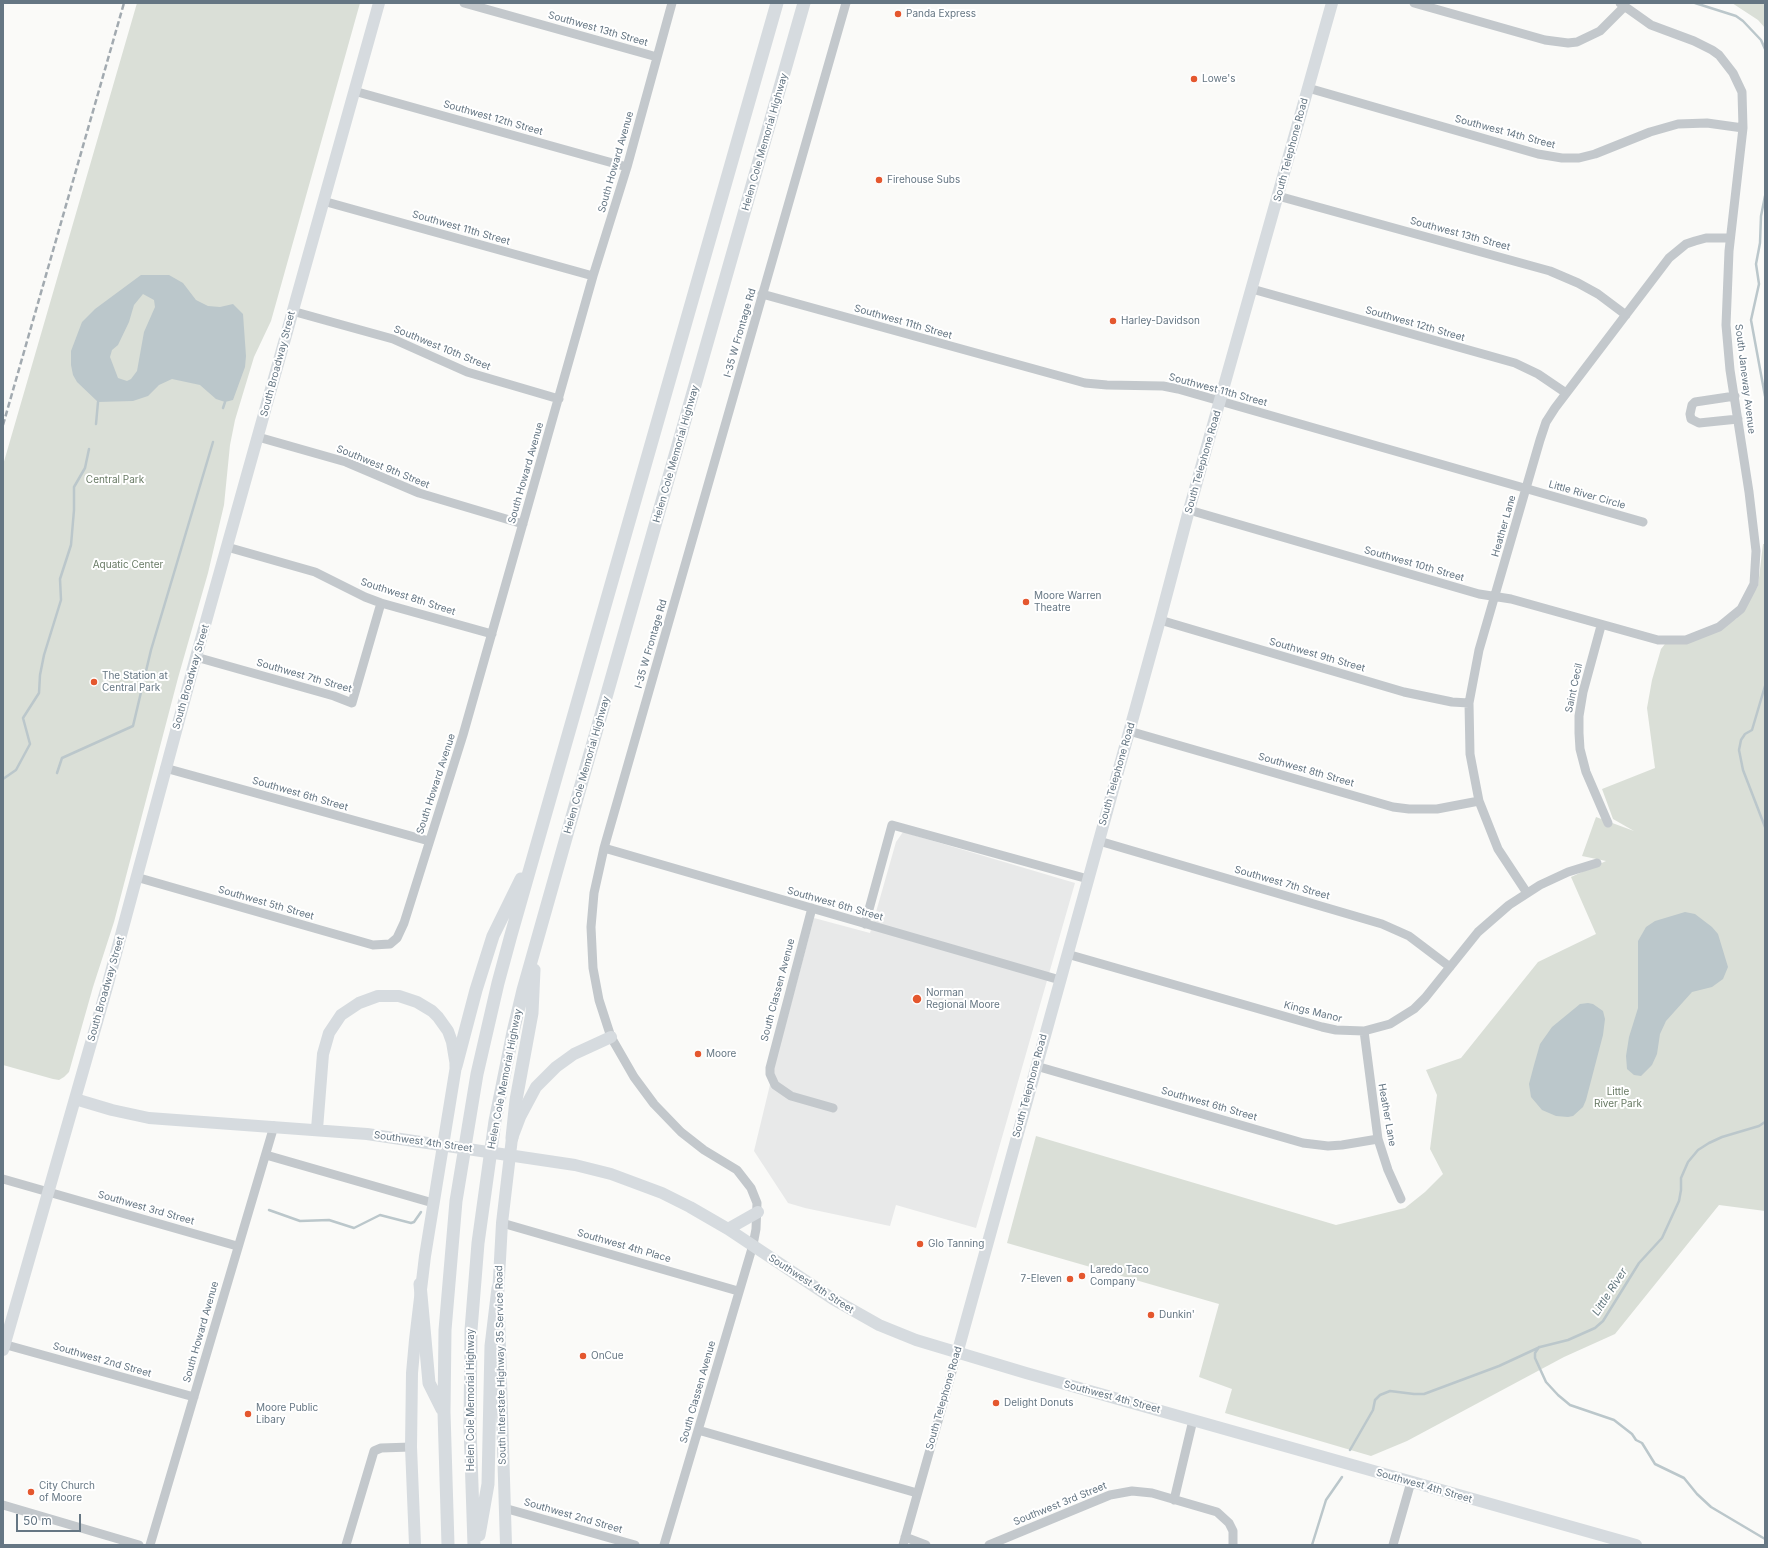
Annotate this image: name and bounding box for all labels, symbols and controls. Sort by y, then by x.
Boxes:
place label: Panda Express [906,8,976,20]
street label: Southwest 13th Street [547,9,649,49]
marker: Panda Express [893,9,903,19]
street label: Helen Cole Memorial Highway [740,72,790,212]
place label: Lowe's [1202,73,1235,85]
marker: Lowe's [1189,74,1199,84]
street label: South Telephone Road [1271,97,1311,203]
street label: Southwest 12th Street [442,98,544,138]
street label: South Howard Avenue [596,110,636,214]
street label: Southwest 14th Street [1453,113,1557,151]
place label: Firehouse Subs [887,174,960,186]
marker: Firehouse Subs [874,175,884,185]
street label: Southwest 11th Street [411,208,511,248]
street label: Southwest 13th Street [1409,215,1511,253]
street label: I-35 W Frontage Rd [722,287,758,379]
street label: Southwest 11th Street [853,302,953,342]
street label: Southwest 12th Street [1364,304,1466,344]
street label: South Broadway Street [258,310,298,418]
place label: Harley-Davidson [1121,315,1200,327]
marker: Harley-Davidson [1108,316,1118,326]
street label: Southwest 10th Street [392,323,492,373]
street label: South Janeway Avenue [1732,323,1758,435]
street label: Southwest 11th Street [1168,371,1268,409]
street label: Helen Cole Memorial Highway [651,384,701,524]
street label: South Telephone Road [1183,409,1223,515]
street label: South Howard Avenue [506,421,546,525]
street label: Southwest 9th Street [335,443,431,491]
park label: Central Park [86,474,144,486]
street label: Little River Circle [1547,478,1627,512]
street label: Heather Lane [1489,494,1519,558]
street label: Southwest 10th Street [1363,544,1465,584]
park label: Aquatic Center [93,559,163,571]
street label: Southwest 8th Street [359,576,457,618]
place label: Moore Warren Theatre [1034,590,1101,614]
marker: Moore Warren Theatre [1021,597,1031,607]
street label: I-35 W Frontage Rd [633,598,669,690]
street label: South Broadway Street [170,623,212,731]
street label: Southwest 9th Street [1268,636,1366,674]
street label: Southwest 7th Street [255,657,353,695]
street label: Saint Cecil [1563,662,1585,714]
place label: The Station at Central Park [102,670,168,694]
marker: The Station at Central Park [89,677,99,687]
street label: Helen Cole Memorial Highway [562,695,612,835]
street label: South Telephone Road [1097,721,1137,827]
street label: South Howard Avenue [414,732,458,836]
street label: Southwest 8th Street [1257,751,1355,789]
street label: Southwest 6th Street [251,775,349,813]
street label: Southwest 7th Street [1233,864,1331,902]
street label: Southwest 5th Street [217,884,315,922]
street label: Southwest 6th Street [786,885,884,923]
street label: South Broadway Street [85,935,127,1043]
street label: South Classen Avenue [759,937,797,1043]
place label: Norman Regional Moore [926,987,1000,1010]
marker: Norman Regional Moore [911,993,923,1005]
street label: Kings Manor [1283,999,1343,1025]
street label: Helen Cole Memorial Highway [486,1008,524,1150]
street label: South Telephone Road [1010,1033,1050,1139]
place label: Moore [706,1048,736,1060]
marker: Moore [693,1049,703,1059]
street label: Heather Lane [1376,1083,1398,1147]
street label: Southwest 6th Street [1160,1085,1258,1123]
park label: Little River Park [1594,1086,1642,1110]
street label: Southwest 4th Street [373,1129,473,1155]
street label: Southwest 3rd Street [96,1189,196,1227]
street label: Southwest 4th Place [576,1227,672,1265]
place label: Glo Tanning [928,1238,984,1250]
marker: Glo Tanning [915,1239,925,1249]
street label: Southwest 4th Street [766,1252,856,1316]
place label: Laredo Taco Company [1090,1264,1149,1288]
street label: South Interstate Highway 35 Service Road [493,1265,509,1465]
water label: Little River [1590,1266,1630,1318]
marker: Laredo Taco Company [1077,1271,1087,1281]
place label: 7-Eleven [1021,1273,1062,1285]
marker: 7-Eleven [1065,1274,1075,1284]
street label: South Howard Avenue [181,1280,221,1384]
place label: Dunkin' [1159,1309,1195,1321]
marker: Dunkin' [1146,1310,1156,1320]
street label: Helen Cole Memorial Highway [465,1329,477,1471]
street label: South Classen Avenue [678,1339,718,1445]
street label: Southwest 2nd Street [51,1340,153,1380]
street label: South Telephone Road [924,1345,964,1451]
place label: OnCue [591,1350,624,1362]
marker: OnCue [578,1351,588,1361]
street label: Southwest 4th Street [1062,1378,1162,1416]
place label: Delight Donuts [1004,1397,1074,1409]
marker: Delight Donuts [991,1398,1001,1408]
place label: Moore Public Libary [256,1402,318,1426]
marker: Moore Public Libary [243,1409,253,1419]
street label: Southwest 4th Street [1375,1467,1473,1505]
place label: City Church of Moore [39,1480,95,1504]
street label: Southwest 3rd Street [1012,1480,1108,1528]
marker: City Church of Moore [26,1487,36,1497]
street label: Southwest 2nd Street [522,1496,624,1536]
scale bar [18,1506,83,1532]
text: 50 m [23,1513,52,1528]

